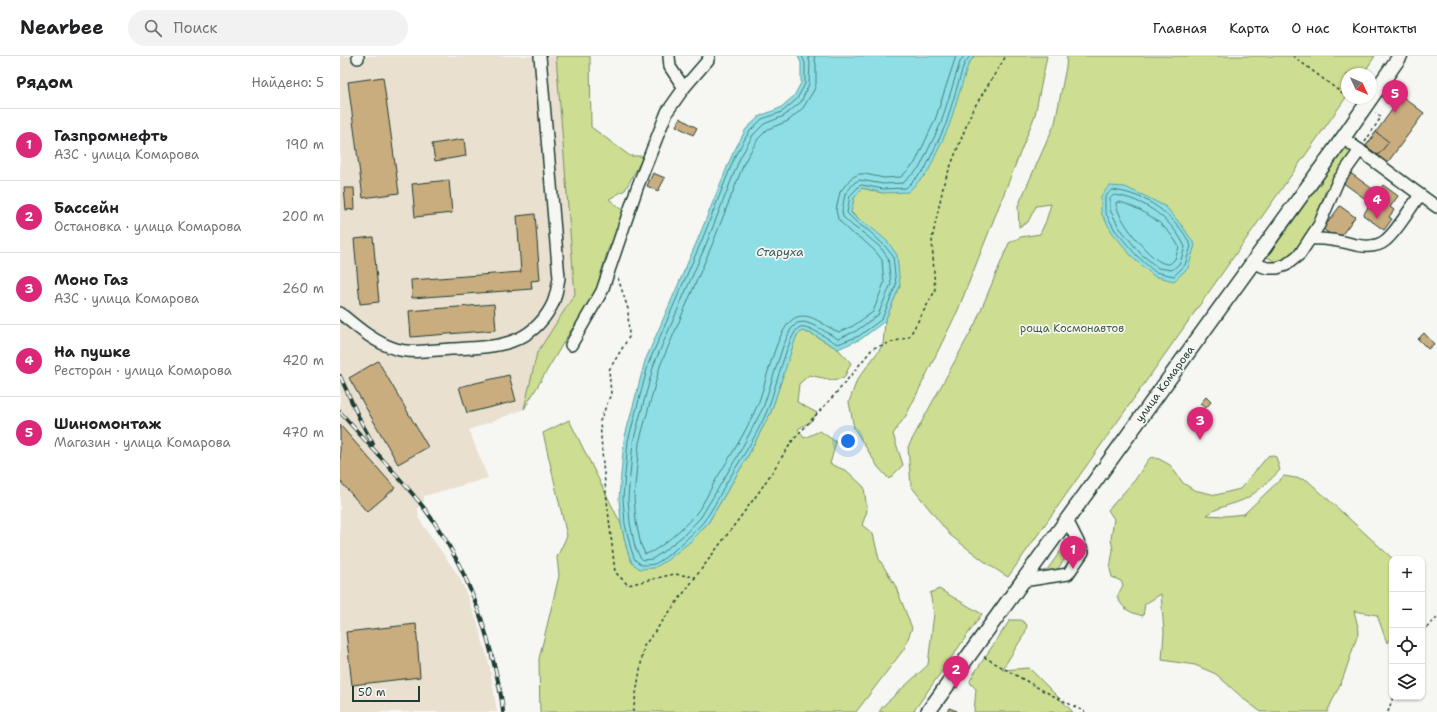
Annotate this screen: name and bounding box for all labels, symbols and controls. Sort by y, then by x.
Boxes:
search box [128,10,408,46]
text: Nearbee [20,15,104,40]
icon: search [142,17,164,39]
text: Поиск [174,18,217,38]
text: Главная [1153,19,1207,37]
text: Карта [1229,19,1269,37]
text: О нас [1291,19,1330,37]
text: Контакты [1352,19,1417,37]
north arrow [1341,68,1377,104]
text: Рядом [16,71,73,93]
text: Найдено: 5 [251,74,324,91]
pin: 5 [1382,80,1408,113]
text: Газпромнефть [54,126,168,146]
text: 1 [26,136,32,153]
text: 190 m [285,136,324,153]
text: АЗС · улица Комарова [54,146,199,163]
pin: 4 [1364,186,1390,219]
text: Бассейн [54,198,119,218]
text: 2 [24,208,34,225]
text: 200 m [282,208,324,225]
text: Остановка · улица Комарова [54,218,241,235]
water label: Старуха [756,244,804,260]
text: Моно Газ [54,270,128,290]
text: 3 [24,280,34,297]
text: 260 m [282,280,324,297]
text: АЗС · улица Комарова [54,290,199,307]
park label: роща Космонавтов [1020,321,1124,336]
text: На пушке [54,342,131,362]
street label: улица Комарова [1132,343,1198,425]
text: 4 [24,352,34,369]
text: 420 m [282,352,324,369]
text: Ресторан · улица Комарова [54,362,232,379]
pin: 3 [1187,407,1213,440]
text: Шиномонтаж [54,414,161,434]
text: 5 [25,424,33,441]
text: 470 m [282,424,324,441]
your location [838,431,858,451]
text: Магазин · улица Комарова [54,434,231,451]
pin: 1 [1060,536,1086,569]
map controls [1389,556,1425,700]
button: + [1389,556,1425,592]
button: − [1389,592,1425,628]
button: locate [1389,628,1425,664]
pin: 2 [943,656,969,689]
button: layers [1389,664,1425,700]
scale bar [352,684,420,703]
text: 50 m [358,685,386,700]

